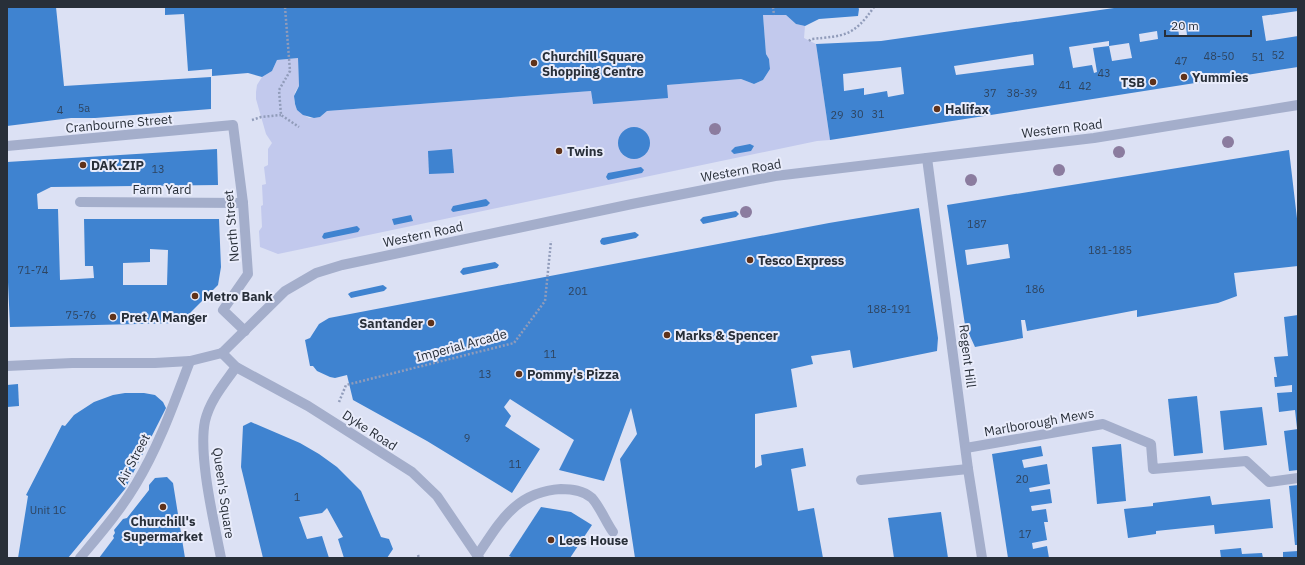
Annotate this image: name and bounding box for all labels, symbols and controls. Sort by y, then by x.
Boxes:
scale bar [1165,12,1251,38]
text: 20 m [1171,18,1199,33]
place label: Churchill Square Shopping Centre [542,48,644,80]
house number: 52 [1271,48,1285,62]
house number: 48-50 [1204,49,1234,63]
house number: 51 [1251,50,1265,64]
house number: 47 [1174,54,1188,68]
marker: Churchill Square Shopping Centre [529,58,539,68]
house number: 43 [1097,66,1111,80]
place label: Yummies [1192,69,1249,86]
marker: Yummies [1179,72,1189,82]
place label: TSB [1121,74,1145,91]
marker: TSB [1148,77,1158,87]
house number: 41 [1058,78,1072,92]
house number: 42 [1078,79,1092,93]
house number: 37 [983,86,997,100]
house number: 38-39 [1007,86,1037,100]
house number: 5a [78,101,90,115]
place label: Halifax [945,101,990,118]
house number: 4 [57,103,64,117]
marker: Halifax [932,104,942,114]
house number: 30 [850,107,864,121]
house number: 31 [871,107,885,121]
house number: 29 [830,108,844,122]
street label: Cranbourne Street [65,110,173,137]
street label: Western Road [1021,115,1104,142]
place label: Twins [567,143,604,160]
marker: Twins [554,146,564,156]
street label: Western Road [699,155,783,186]
place label: DAK.ZIP [91,157,145,174]
marker: DAK.ZIP [78,160,88,170]
house number: 13 [151,162,165,176]
street label: Farm Yard [132,181,192,198]
street label: North Street [220,189,243,263]
house number: 187 [967,217,987,231]
street label: Western Road [381,218,465,251]
house number: 181-185 [1088,243,1132,257]
place label: Tesco Express [758,252,845,269]
marker: Tesco Express [745,255,755,265]
house number: 71-74 [18,263,49,277]
house number: 186 [1025,282,1045,296]
house number: 201 [568,284,588,298]
place label: Metro Bank [203,288,273,305]
marker: Metro Bank [190,291,200,301]
house number: 188-191 [867,302,911,316]
house number: 75-76 [66,308,96,322]
place label: Pret A Manger [121,309,207,326]
marker: Pret A Manger [108,312,118,322]
place label: Santander [359,315,423,332]
marker: Santander [426,318,436,328]
street label: Regent Hill [955,323,980,389]
street label: Imperial Arcade [414,325,509,366]
place label: Marks & Spencer [675,327,778,344]
marker: Marks & Spencer [662,330,672,340]
house number: 11 [543,347,557,361]
place label: Pommy's Pizza [527,366,619,383]
house number: 13 [478,367,492,381]
marker: Pommy's Pizza [514,369,524,379]
street label: Marlborough Mews [983,404,1095,441]
street label: Dyke Road [339,406,400,454]
street label: Air Street [113,431,154,488]
house number: 9 [464,431,470,445]
street label: Queen's Square [209,446,238,540]
house number: 11 [508,457,522,471]
house number: 20 [1015,472,1029,486]
house number: 1 [294,490,301,504]
marker: Churchill's Supermarket [158,502,168,512]
house number: Unit 1C [30,503,66,517]
place label: Churchill's Supermarket [123,513,203,545]
house number: 17 [1018,527,1032,541]
place label: Lees House [559,532,628,549]
marker: Lees House [546,535,556,545]

